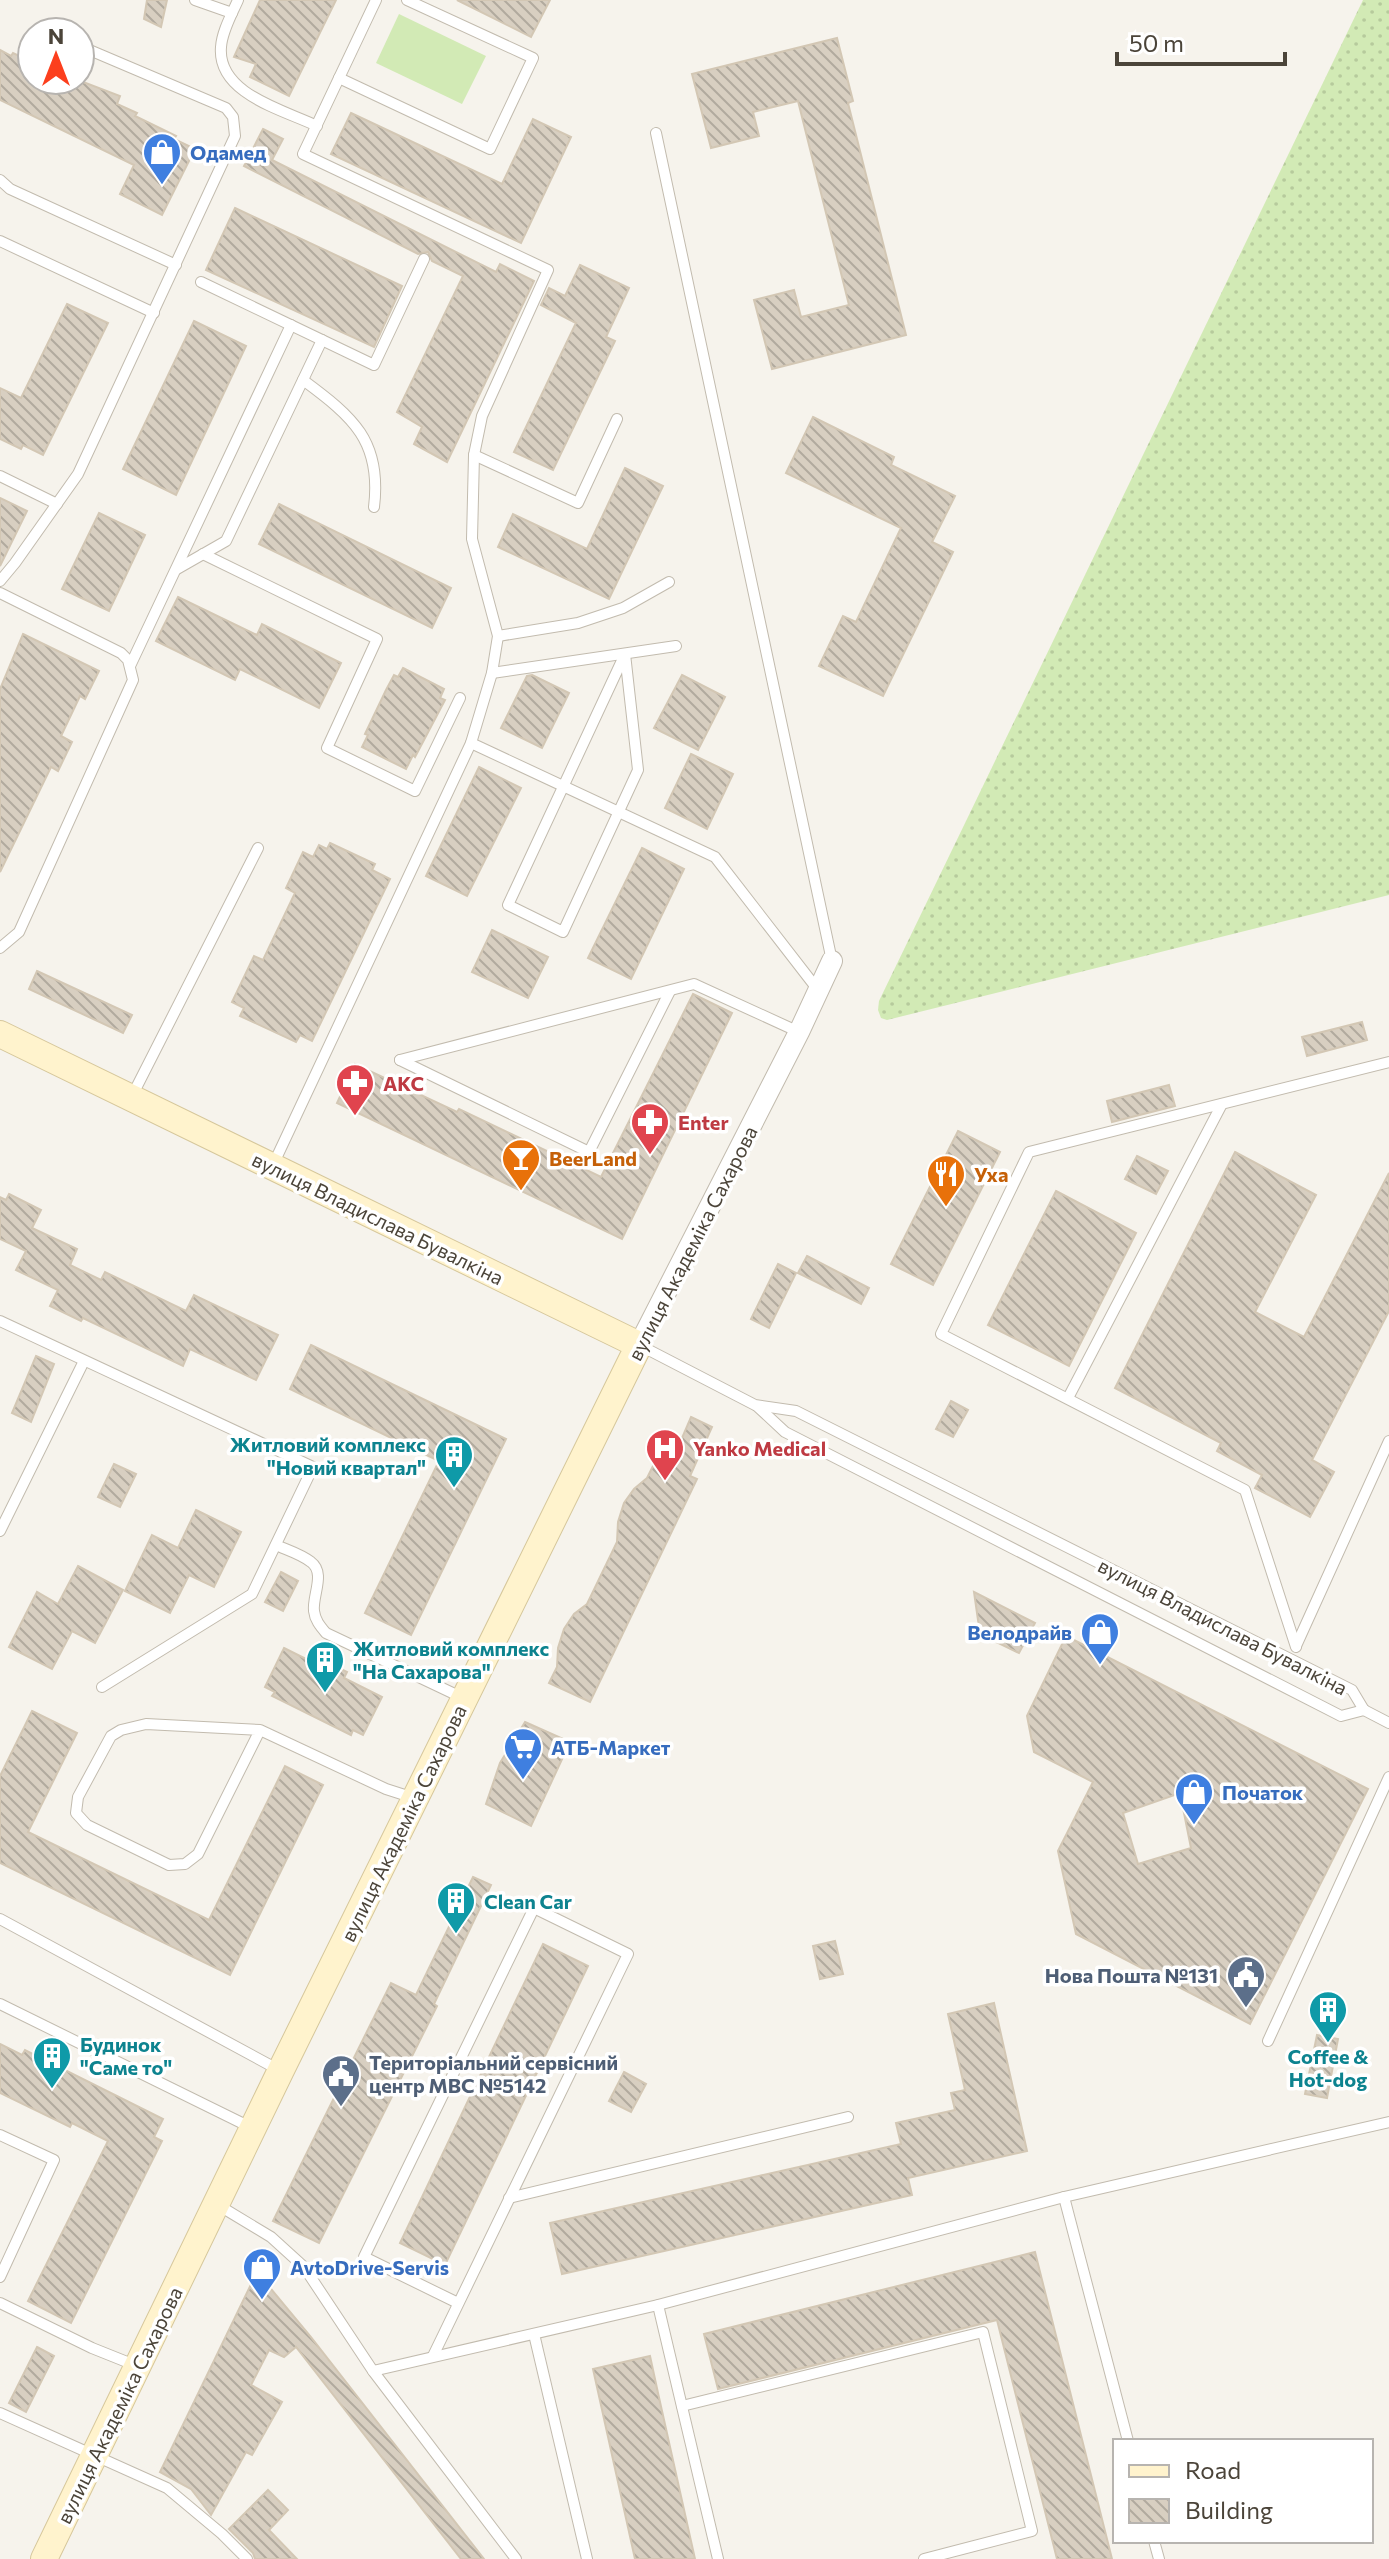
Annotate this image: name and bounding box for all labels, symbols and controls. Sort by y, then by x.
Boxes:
north arrow [16,16,96,96]
scale bar [1117,16,1285,66]
text: N [48,22,64,49]
text: 50 m [1129,28,1184,57]
shop icon: Одамед [141,131,183,186]
place label: Одамед [190,140,267,164]
pharmacy icon: АКС [334,1062,376,1117]
place label: АКС [383,1071,424,1095]
pharmacy icon: Enter [629,1101,671,1156]
place label: Enter [678,1110,729,1134]
street label: вулиця Академіка Сахарова [622,1122,762,1364]
bar icon: BeerLand [500,1137,542,1192]
place label: BeerLand [549,1146,637,1170]
street label: вулиця Владислава Бувалкіна [249,1147,507,1289]
restaurant icon: Уха [925,1153,967,1208]
place label: Уха [974,1162,1008,1186]
hospital icon: Yanko Medical [644,1427,686,1482]
place label: Житловий комплекс "Новий квартал" [230,1432,426,1479]
building icon: Житловий комплекс "Новий квартал" [433,1434,475,1489]
place label: Yanko Medical [693,1436,826,1460]
street label: вулиця Владислава Бувалкіна [1094,1553,1352,1699]
shop icon: Велодрайв [1079,1611,1121,1666]
place label: Велодрайв [967,1620,1072,1644]
place label: Житловий комплекс "На Сахарова" [353,1636,549,1683]
building icon: Житловий комплекс "На Сахарова" [304,1639,346,1694]
street label: вулиця Академіка Сахарова [335,1701,471,1945]
supermarket icon: АТБ-Маркет [502,1726,544,1781]
place label: АТБ-Маркет [551,1735,671,1759]
shop icon: Початок [1173,1771,1215,1826]
place label: Початок [1222,1780,1304,1804]
building icon: Clean Car [435,1880,477,1935]
place label: Clean Car [484,1889,572,1913]
public building icon: Нова Пошта №131 [1225,1954,1267,2009]
place label: Нова Пошта №131 [1045,1963,1218,1987]
building icon: Coffee & Hot-dog [1307,1989,1349,2044]
place label: Будинок "Саме то" [80,2032,172,2079]
building icon: Будинок "Саме то" [31,2035,73,2090]
place label: Coffee & Hot-dog [1287,2044,1369,2091]
place label: Територіальний сервісний центр МВС №5142 [369,2050,618,2097]
public building icon: Територіальний сервісний центр МВС №5142 [320,2053,362,2108]
shop icon: AvtoDrive-Servis [241,2246,283,2301]
place label: AvtoDrive-Servis [290,2255,449,2279]
street label: вулиця Академіка Сахарова [51,2283,187,2527]
legend [1113,2439,1373,2543]
text: Road [1185,2455,1241,2484]
text: Building [1185,2495,1273,2524]

